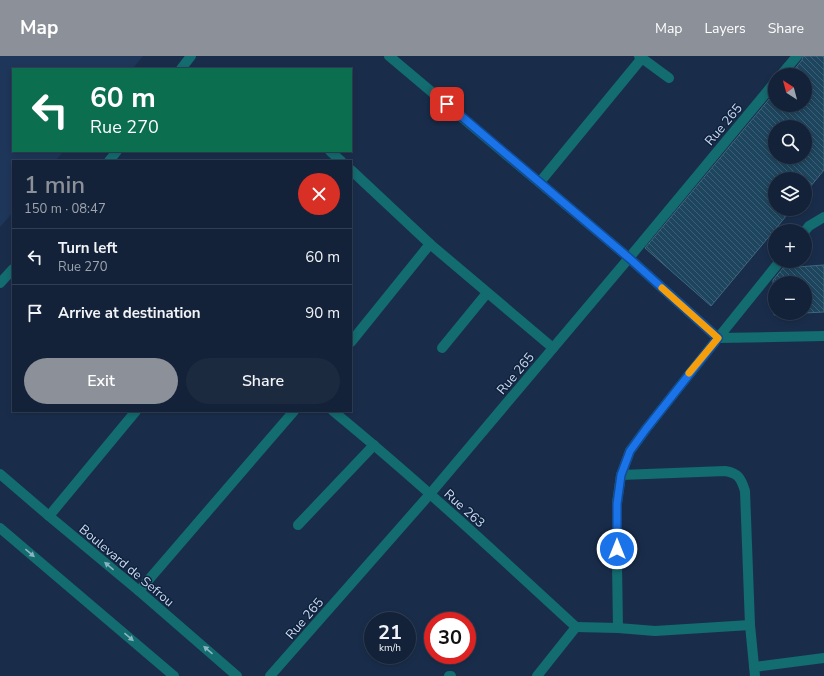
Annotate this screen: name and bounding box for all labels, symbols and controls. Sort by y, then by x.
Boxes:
text: Map [20,15,58,41]
text: Map [655,19,682,38]
text: Layers [704,19,746,38]
text: Share [768,19,804,38]
north arrow [768,68,812,112]
map controls [768,68,812,320]
text: 60 m [90,79,156,117]
icon: left [24,84,76,136]
pin [430,87,464,121]
icon: arrive [436,93,458,115]
street label: Rue 265 [701,100,747,149]
text: Rue 270 [90,115,159,139]
button: search [768,120,812,164]
text: 1 min [24,169,85,201]
button: layers [768,172,812,216]
button: close [298,173,340,215]
text: 150 m · 08:47 [24,200,106,218]
button: + [768,224,812,268]
text: Turn left [58,238,117,258]
icon: left [24,246,46,268]
text: 60 m [305,247,340,267]
text: Rue 270 [58,258,108,276]
button: − [768,276,812,320]
icon: arrive [24,302,46,324]
text: Arrive at destination [58,303,201,323]
text: 90 m [305,303,340,323]
street label: Rue 265 [493,349,539,398]
button: Exit [24,358,178,404]
button: Share [186,358,340,404]
street label: Rue 263 [440,485,489,532]
street label: Boulevard de Sefrou [75,521,178,611]
position arrow [596,528,638,570]
one-way arrow [24,549,35,558]
one-way arrow [103,561,114,570]
street label: Rue 265 [282,594,328,643]
speed limit sign: 30 [424,612,476,664]
text: 21 [378,619,402,646]
one-way arrow [125,632,134,641]
text: km/h [379,641,401,655]
one-way arrow [202,646,213,655]

